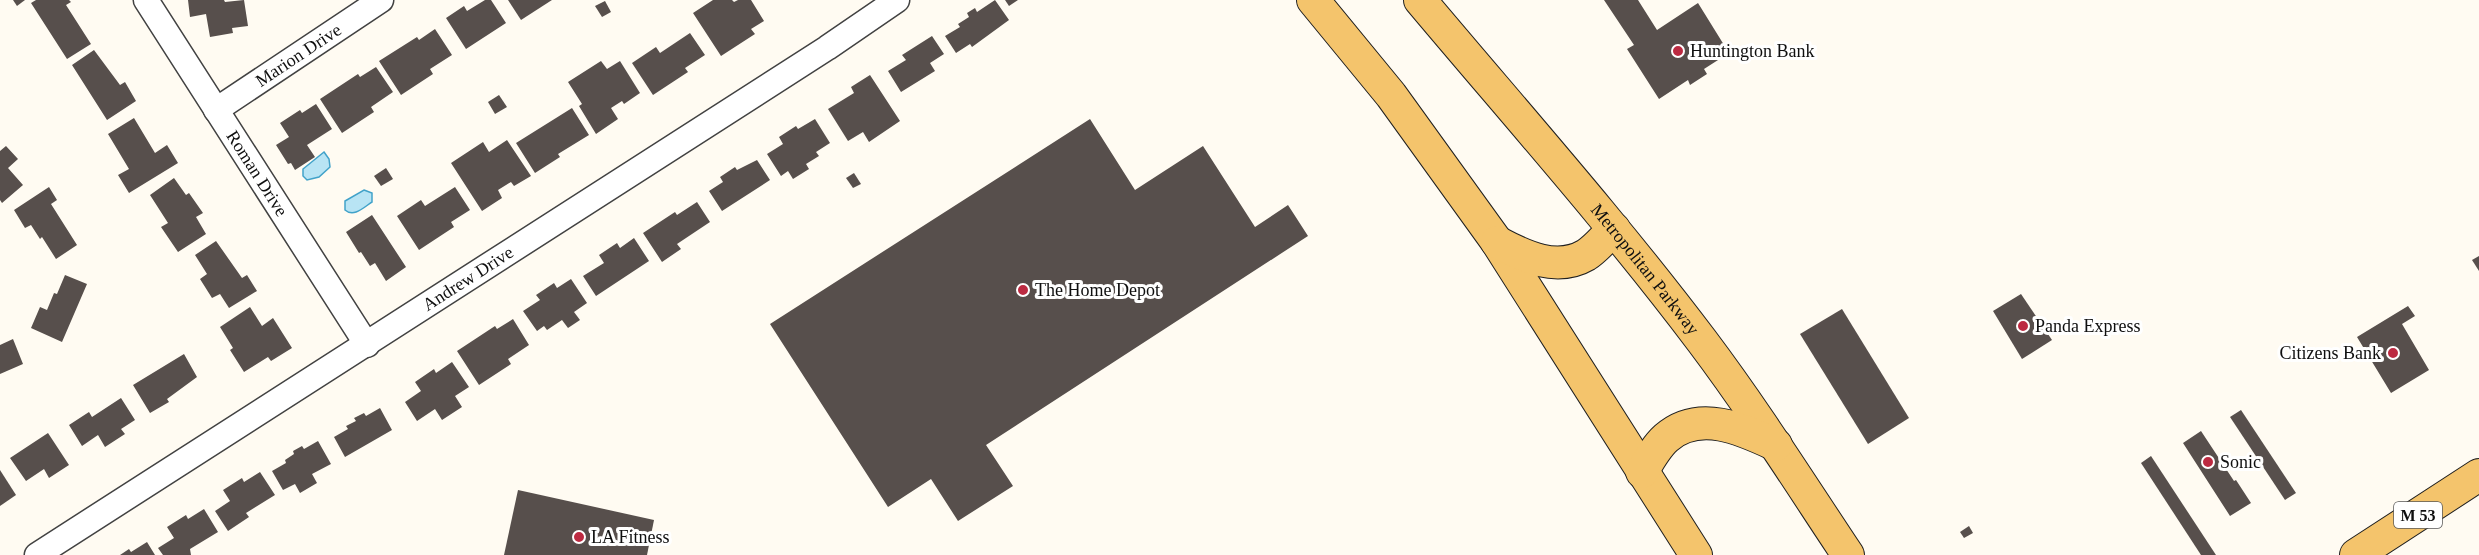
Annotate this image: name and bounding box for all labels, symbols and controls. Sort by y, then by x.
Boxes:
street label: Marion Drive [252,19,345,91]
place label: Huntington Bank [1690,41,1815,61]
marker: Huntington Bank [1671,44,1685,58]
street label: Roman Drive [222,127,292,220]
street label: Metropolitan Parkway [1587,200,1703,338]
street label: Andrew Drive [419,242,517,315]
place label: The Home Depot [1035,280,1160,300]
marker: The Home Depot [1016,283,1030,297]
place label: Panda Express [2035,316,2140,336]
marker: Panda Express [2016,319,2030,333]
place label: Citizens Bank [2280,343,2381,363]
marker: Citizens Bank [2386,346,2400,360]
place label: Sonic [2220,452,2261,472]
marker: Sonic [2201,455,2215,469]
road number: M 53 [2394,502,2442,528]
place label: LA Fitness [591,527,670,547]
marker: LA Fitness [572,530,586,544]

